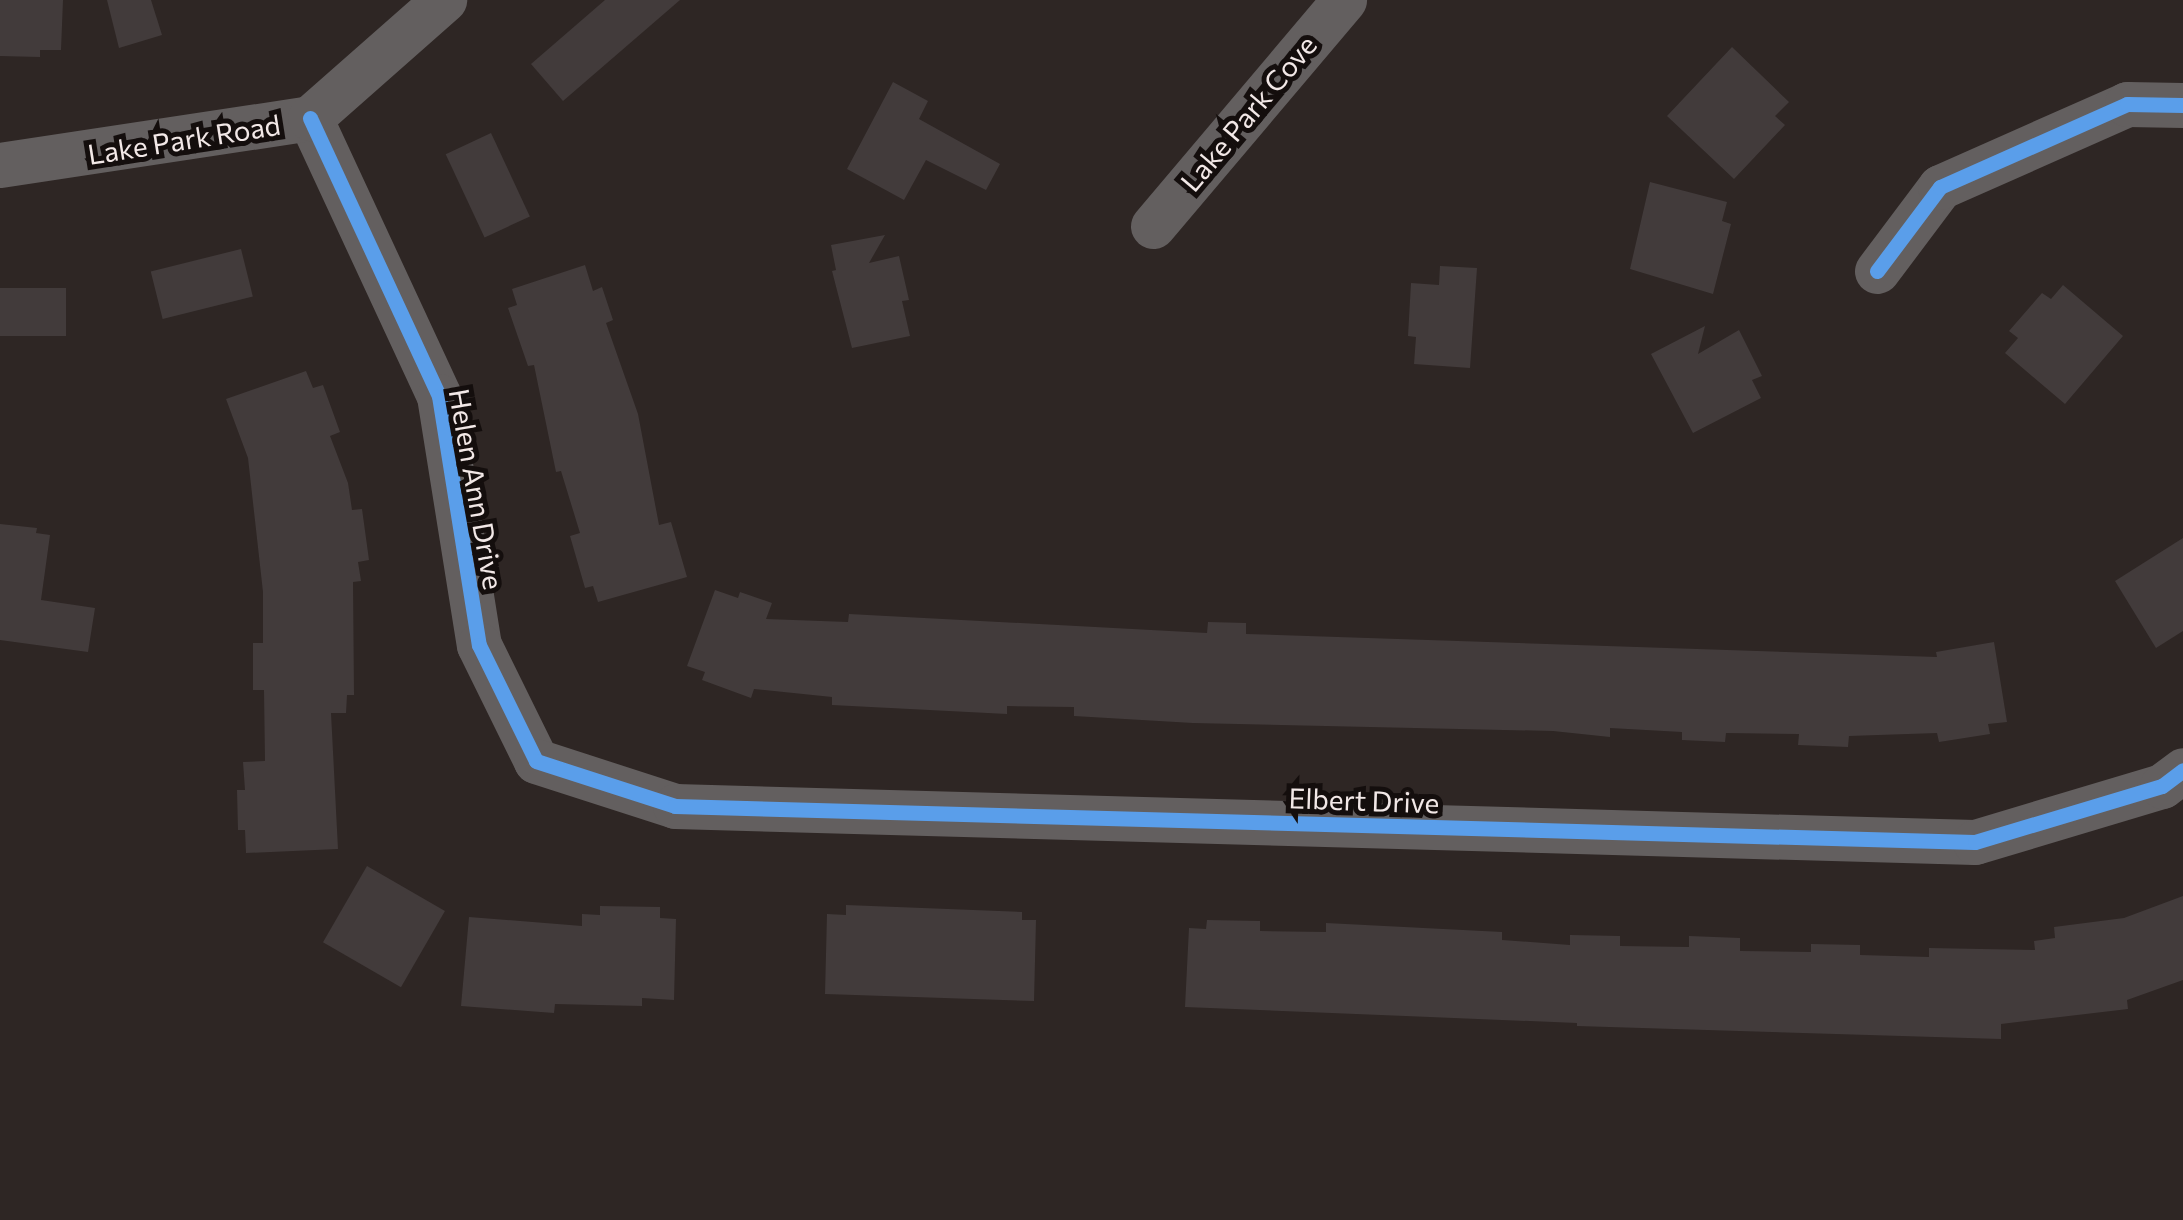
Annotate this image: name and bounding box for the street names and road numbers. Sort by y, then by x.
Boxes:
street label: Lake Park Cove [1173,28,1323,198]
street label: Lake Park Road [85,107,283,171]
street label: Helen Ann Drive [443,386,511,592]
street label: Elbert Drive [1288,781,1440,819]

